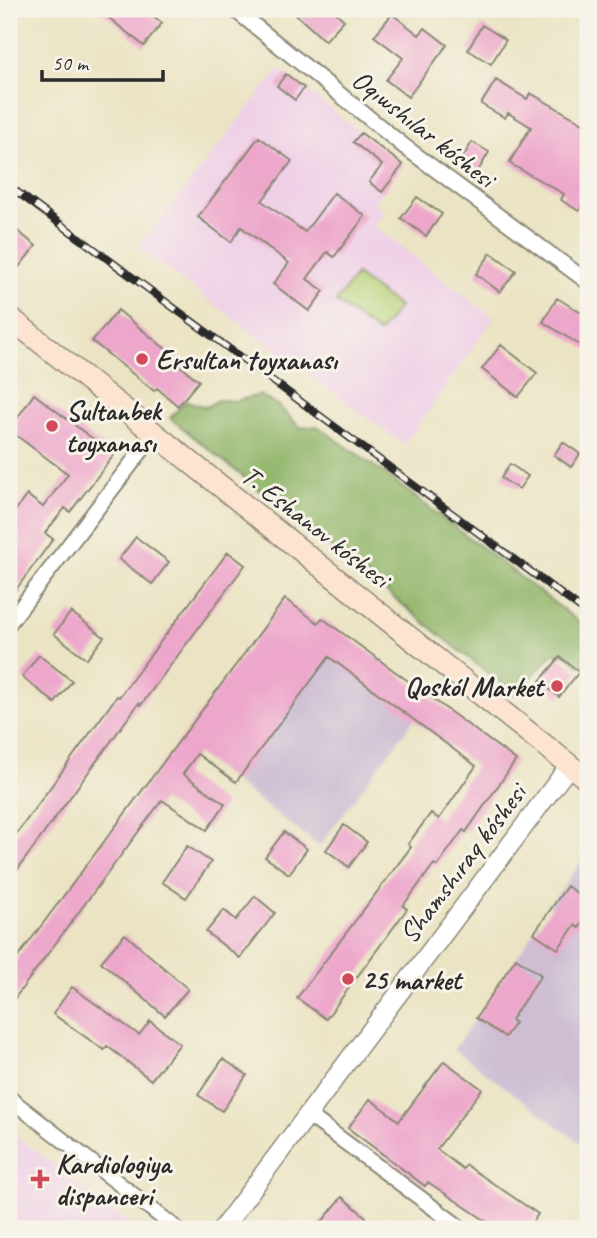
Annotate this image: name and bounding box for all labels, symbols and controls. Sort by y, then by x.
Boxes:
scale bar [42,38,163,82]
text: 50 m [52,50,90,76]
street label: Oqıwshılar kóshesi [345,62,505,197]
place label: Ersultan toyxanası [156,342,339,377]
marker: Ersultan toyxanası [134,351,150,367]
place label: Sultanbek toyxanası [66,393,163,461]
marker: Sultanbek toyxanası [44,418,60,434]
street label: T. Eshanov kóshesi [234,457,400,598]
place label: Qoskól Market [405,669,546,704]
marker: Qoskól Market [549,678,565,694]
street label: Shamshıraq kóshesi [391,774,536,950]
place label: 25 market [362,962,464,997]
marker: 25 market [340,971,356,987]
place label: Kardiologiya dispanceri [56,1146,173,1213]
marker: Kardiologiya dispanceri [30,1169,50,1189]

